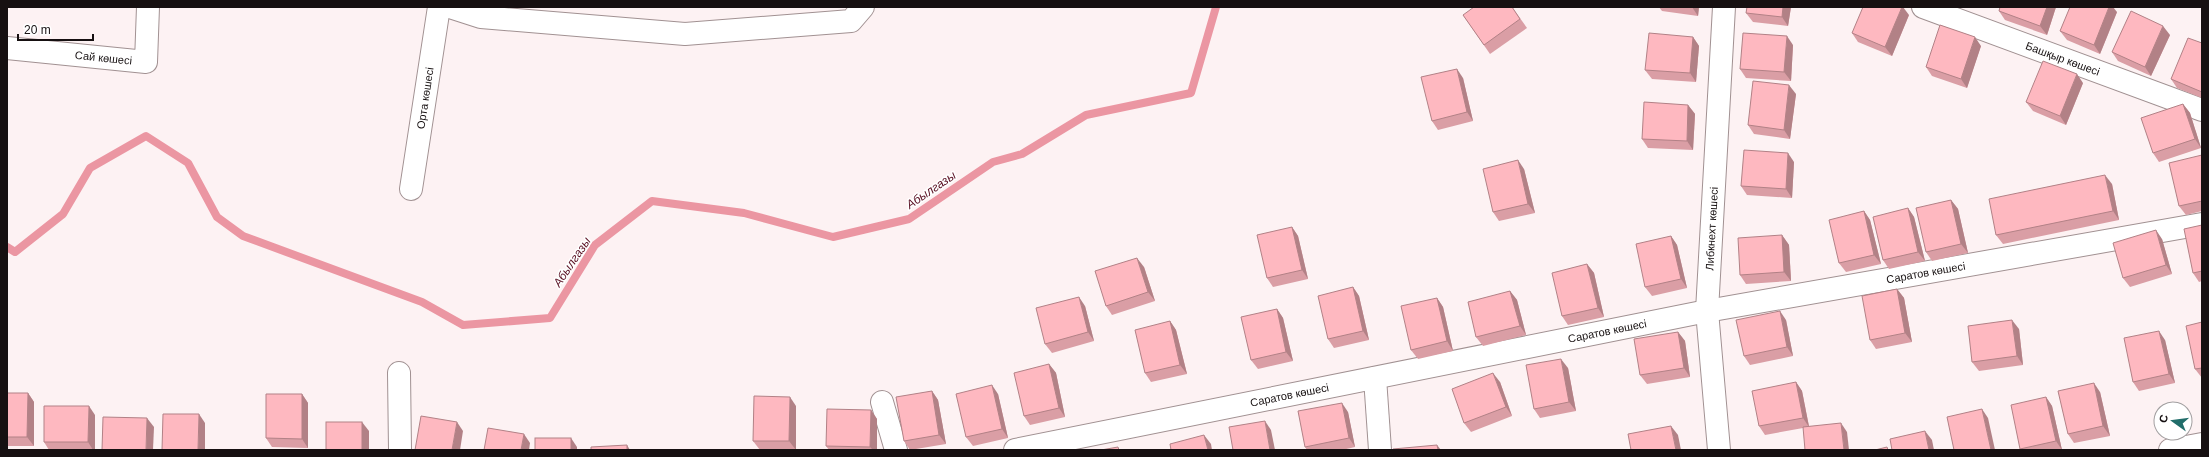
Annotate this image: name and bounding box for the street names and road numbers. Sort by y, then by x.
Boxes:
street label: Башқыр көшесі [2024,39,2101,78]
street label: Сай көшесі [74,49,133,67]
street label: Орта көшесі [414,66,436,130]
street label: Либкнехт көшесі [1703,186,1720,271]
street label: Саратов көшесі [1885,260,1966,285]
street label: Саратов көшесі [1567,317,1648,345]
street label: Саратов көшесі [1249,381,1330,409]

